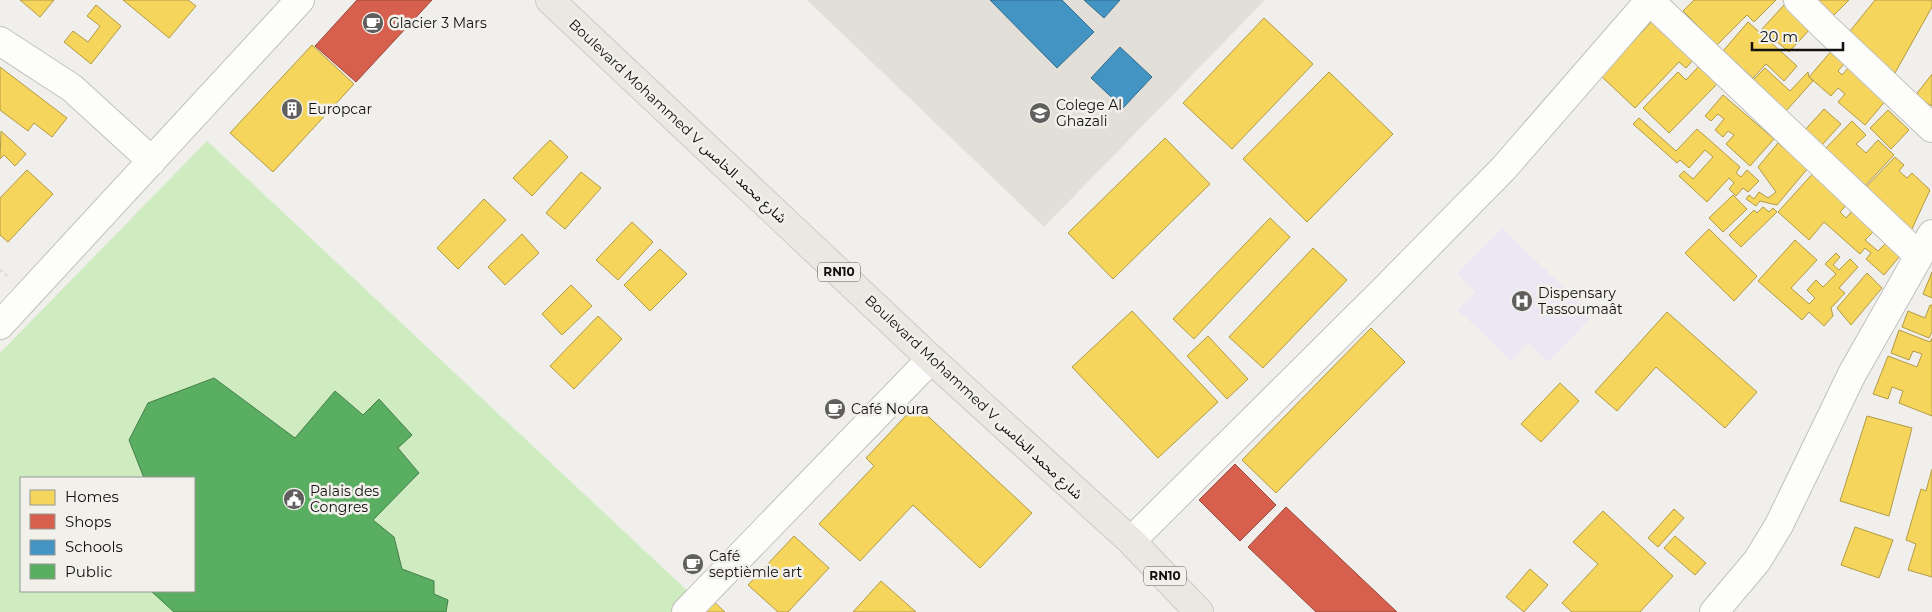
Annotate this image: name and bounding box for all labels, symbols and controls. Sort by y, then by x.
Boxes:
cafe icon: Glacier 3 Mars [361,11,385,35]
place label: Glacier 3 Mars [389,14,487,32]
street label: Boulevard Mohammed V شارع محمد الخامس [564,15,791,228]
scale bar [1752,20,1843,52]
text: 20 m [1760,27,1798,46]
place label: Colege Al Ghazali [1056,96,1122,130]
building icon: Europcar [280,97,304,121]
place label: Europcar [308,100,373,118]
school or university icon: Colege Al Ghazali [1028,101,1052,125]
road number: RN10 [818,262,860,282]
place label: Dispensary Tassoumaât [1538,284,1623,318]
hospital icon: Dispensary Tassoumaât [1510,289,1534,313]
street label: Boulevard Mohammed V شارع محمد الخامس [860,291,1087,504]
cafe icon: Café Noura [823,397,847,421]
place label: Café Noura [851,400,929,418]
legend [20,477,195,592]
place label: Palais des Congres [310,482,379,516]
text: Homes [65,487,119,506]
public building icon: Palais des Congres [282,487,306,511]
text: Shops [65,512,111,531]
text: Schools [65,537,123,556]
place label: Café septièmle art [709,547,803,581]
cafe icon: Café septièmle art [681,552,705,576]
text: Public [65,562,113,581]
road number: RN10 [1144,566,1186,586]

